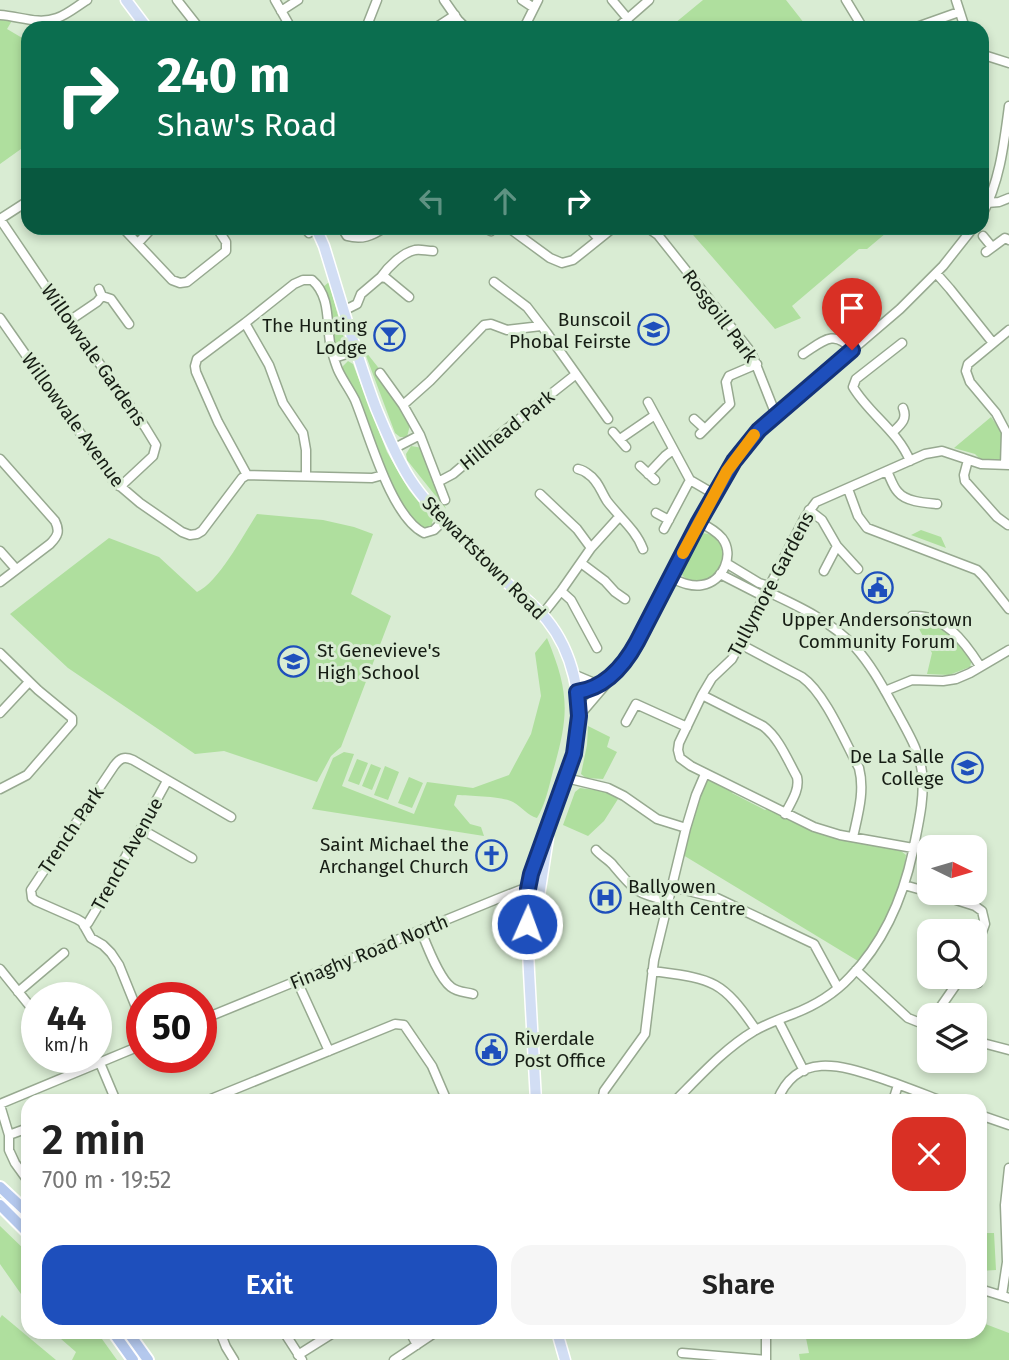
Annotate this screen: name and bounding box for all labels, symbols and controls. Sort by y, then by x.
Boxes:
text: 240 m [157,46,290,105]
icon: right [42,49,133,140]
text: Shaw's Road [157,106,337,144]
icon: left [413,182,451,220]
icon: ahead [486,182,524,220]
icon: right [559,182,597,220]
street label: Rosgoill Park [677,265,763,367]
pin [822,278,882,350]
street label: Willowvale Gardens [36,280,152,430]
icon: arrive [833,289,871,327]
place label: Bunscoil Phobal Feirste [509,308,631,353]
school or university icon: Bunscoil Phobal Feirste [637,313,671,347]
place label: The Hunting Lodge [262,314,367,359]
bar icon: The Hunting Lodge [373,319,407,353]
street label: Willowvale Avenue [17,349,129,491]
street label: Hillhead Park [455,385,559,475]
street label: Stewartstown Road [417,491,551,625]
street label: Tullymore Gardens [723,508,819,660]
public building icon: Upper Andersonstown Community Forum [860,571,894,605]
place label: Upper Andersonstown Community Forum [781,608,973,653]
place label: St Genevieve's High School [317,639,440,684]
school or university icon: St Genevieve's High School [277,644,311,678]
place label: De La Salle College [850,745,944,790]
school or university icon: De La Salle College [950,750,984,784]
street label: Trench Park [33,782,109,878]
street label: Trench Avenue [86,793,168,915]
place label: Saint Michael the Archangel Church [320,833,469,878]
north arrow [917,835,987,905]
map controls [917,835,987,1073]
church icon: Saint Michael the Archangel Church [475,838,509,872]
place label: Ballyowen Health Centre [628,875,746,920]
hospital icon: Ballyowen Health Centre [588,880,622,914]
position arrow [490,887,564,961]
street label: Finaghy Road North [286,910,452,994]
button: search [917,919,987,989]
speed limit sign: 50 [126,982,217,1073]
text: 44 [47,997,86,1039]
button: layers [917,1003,987,1073]
place label: Riverdale Post Office [514,1027,606,1072]
public building icon: Riverdale Post Office [474,1032,508,1066]
text: km/h [44,1034,89,1056]
text: 2 min [42,1115,146,1165]
button: close [892,1117,966,1191]
text: 700 m · 19:52 [42,1166,171,1194]
button: Exit [42,1245,497,1325]
button: Share [511,1245,966,1325]

